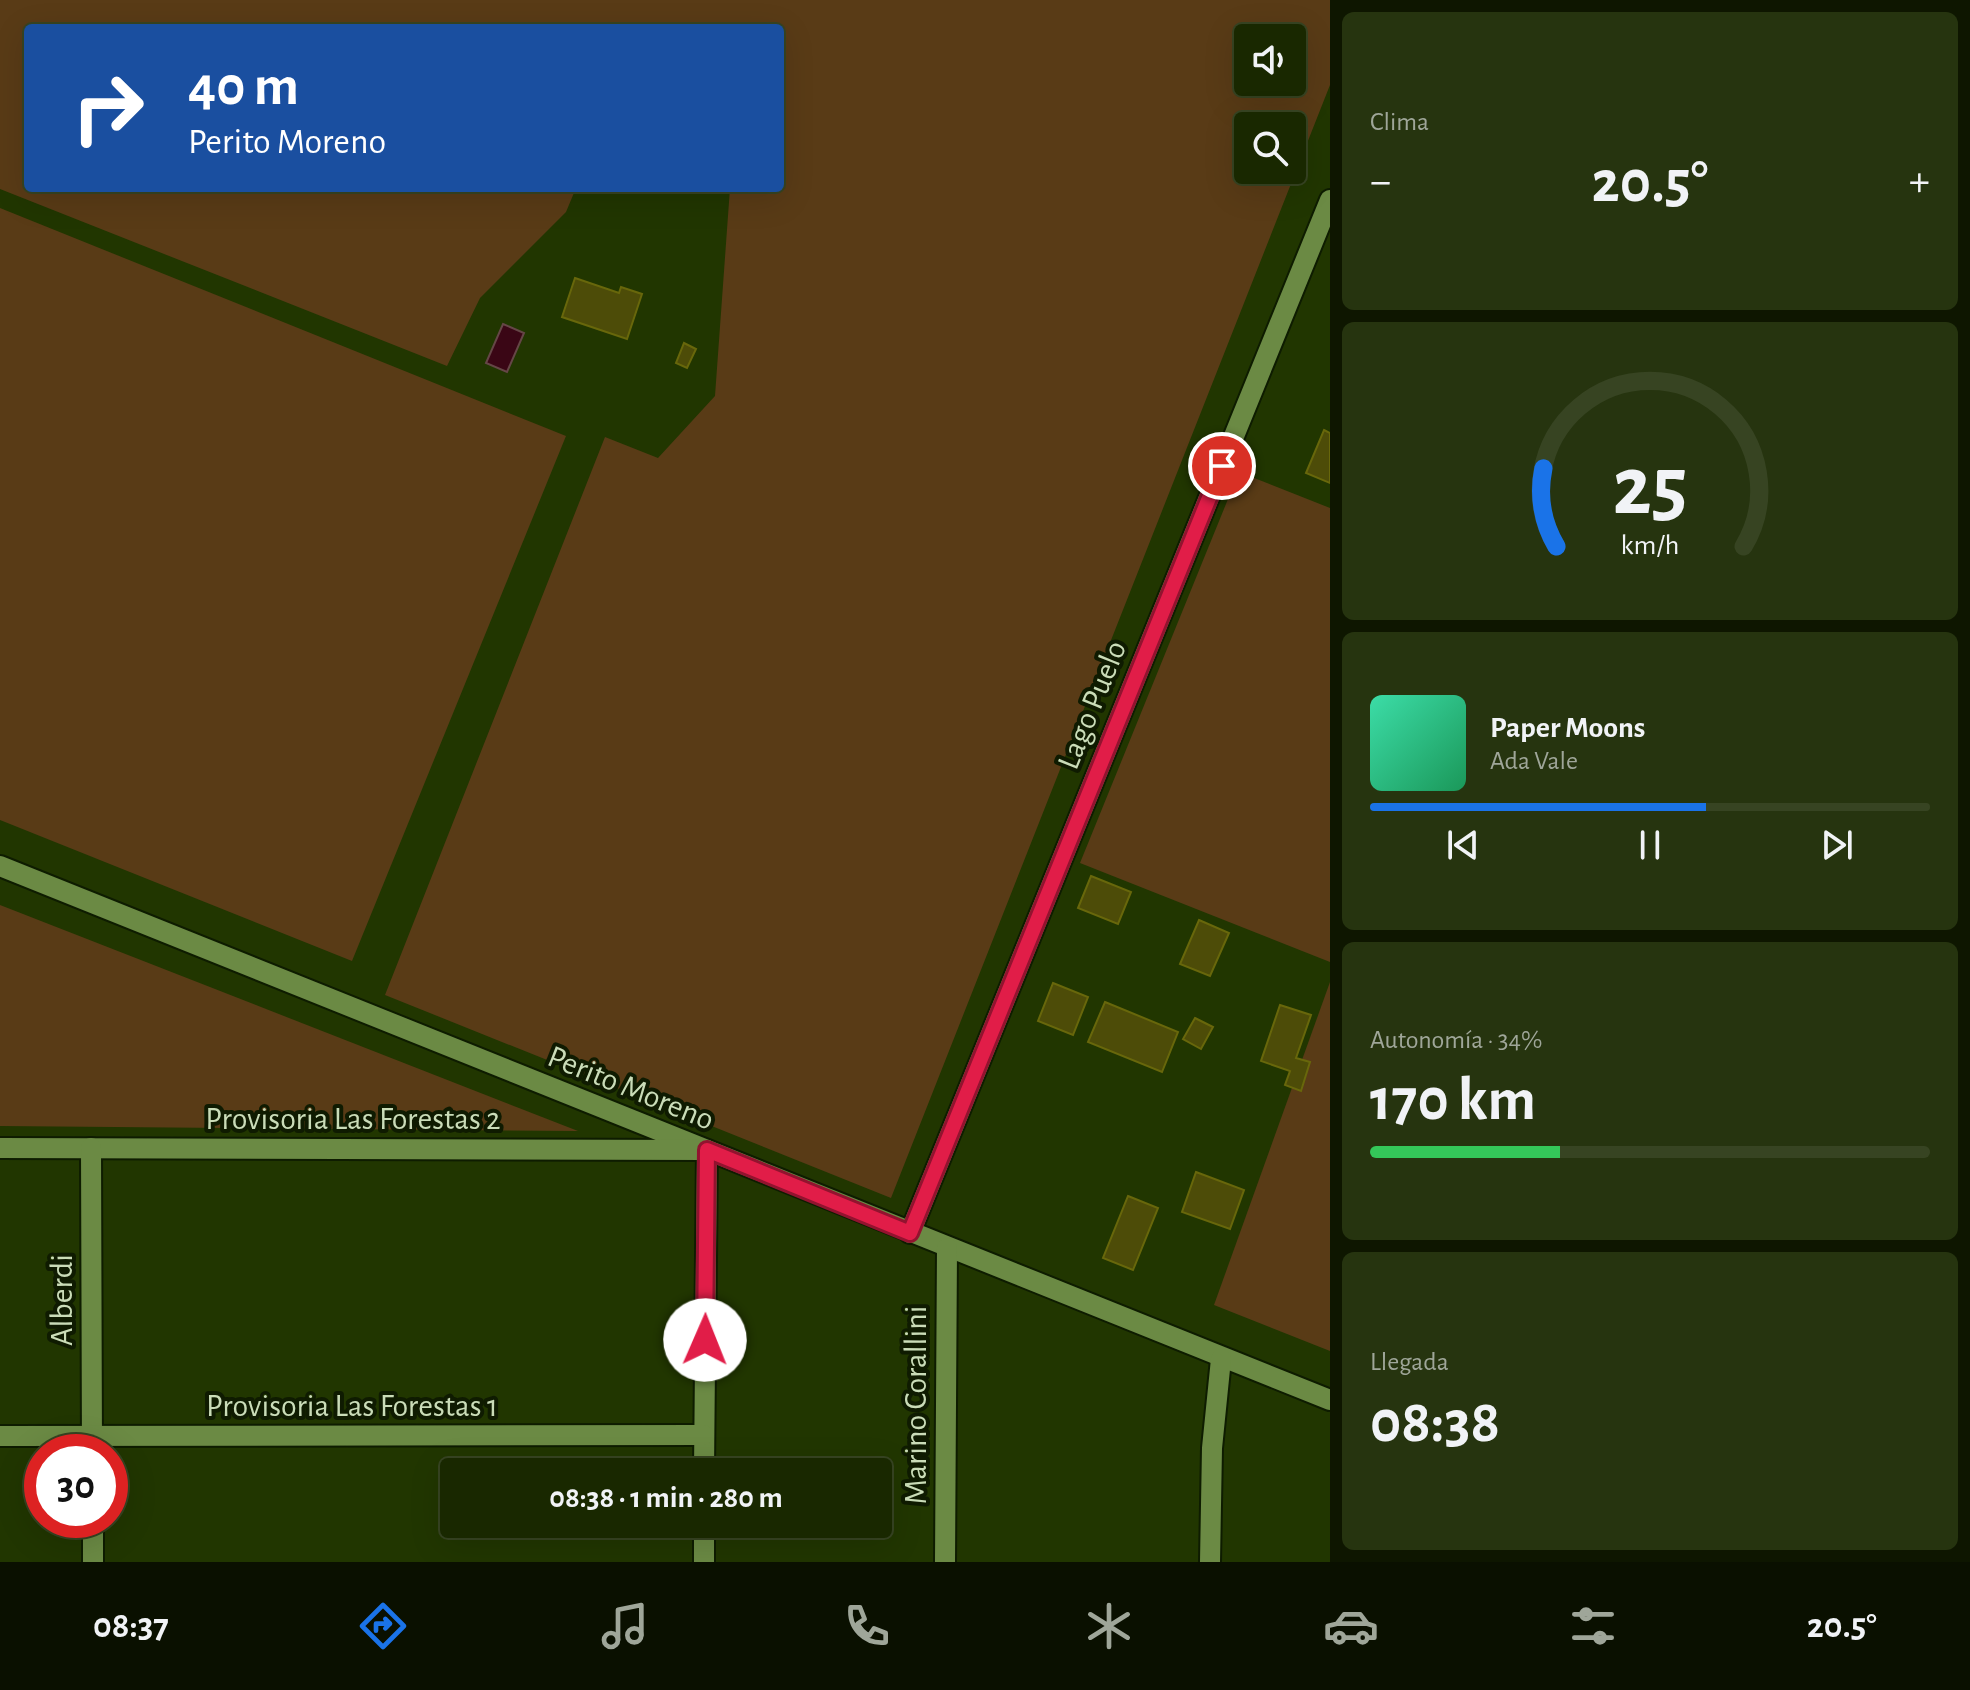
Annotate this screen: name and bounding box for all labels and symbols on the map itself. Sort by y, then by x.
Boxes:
pin [1188,432,1256,500]
street label: Lago Puelo [1052,636,1132,774]
street label: Perito Moreno [543,1040,719,1136]
street label: Provisoria Las Forestas 2 [205,1103,501,1135]
street label: Alberdi [46,1254,78,1346]
position arrow [663,1298,747,1382]
street label: Marino Corallini [900,1306,932,1504]
street label: Provisoria Las Forestas 1 [206,1390,498,1422]
speed limit sign: 30 [24,1434,128,1538]

